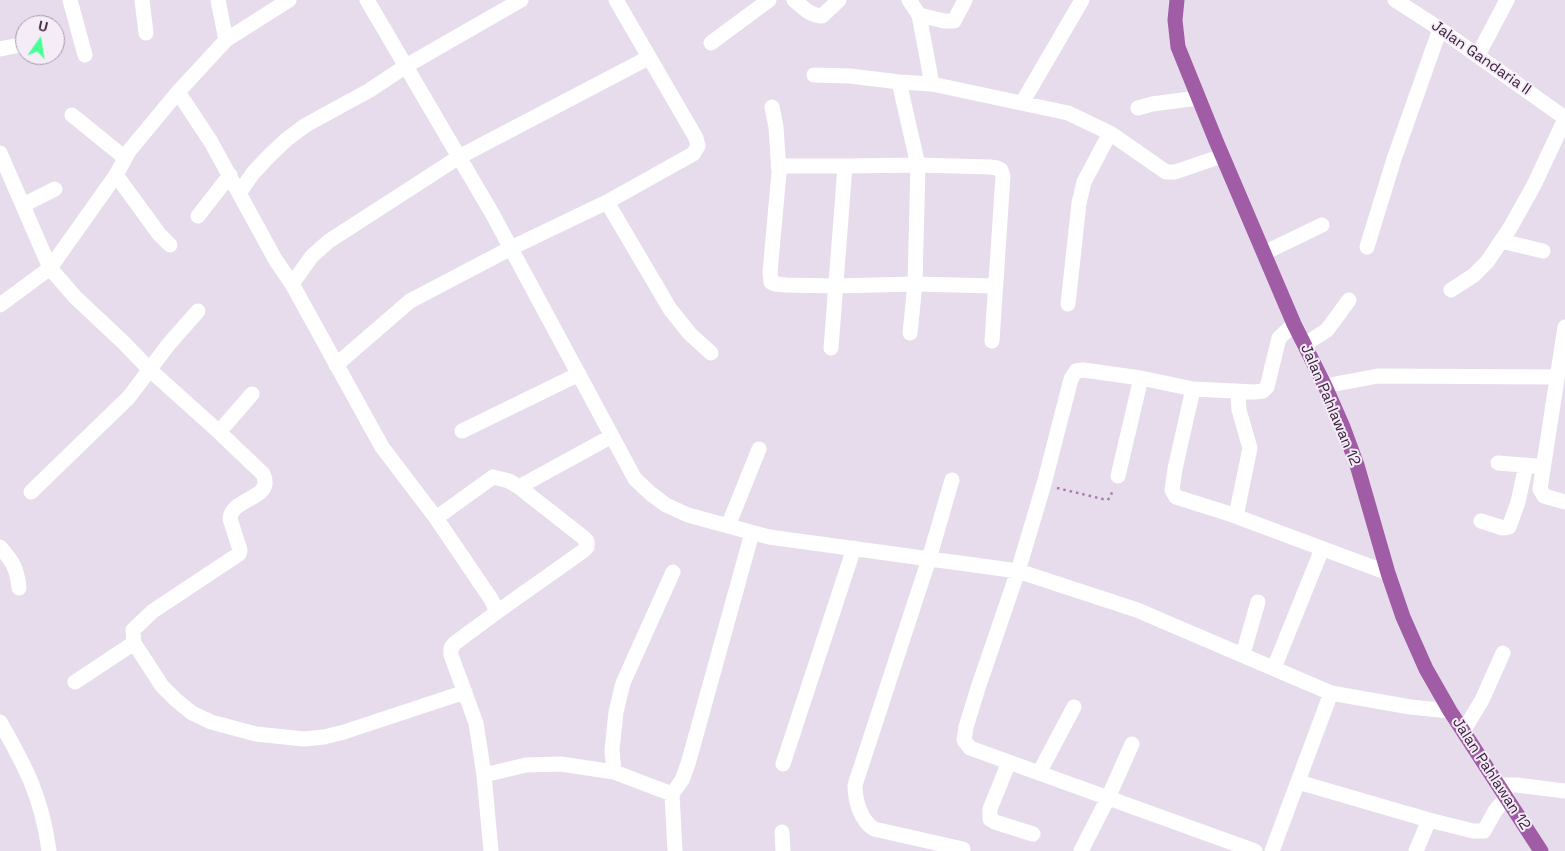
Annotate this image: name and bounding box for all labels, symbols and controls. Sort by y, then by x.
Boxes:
north arrow [15,15,65,65]
text: U [37,17,50,36]
street label: Jalan Gandaria II [1428,17,1534,99]
street label: Jalan Pahlawan 12 [1296,342,1364,468]
street label: Jalan Pahlawan 12 [1448,715,1534,833]

